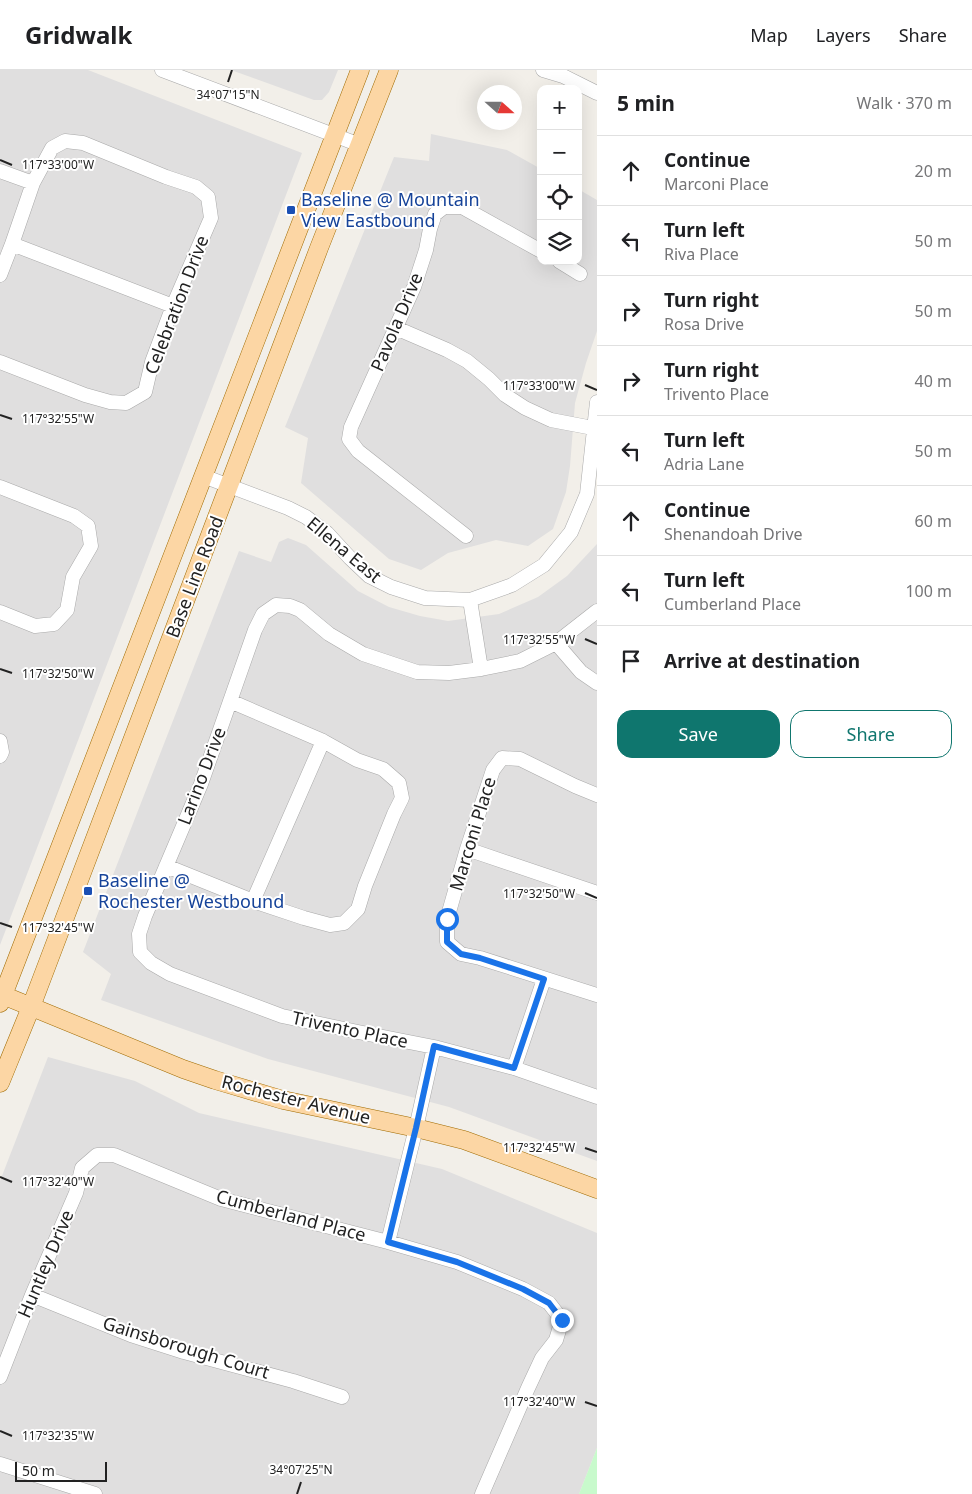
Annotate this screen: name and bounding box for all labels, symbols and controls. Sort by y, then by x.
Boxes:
text: Gridwalk [25,18,132,51]
text: Map [750,23,788,47]
text: Layers [816,23,871,47]
text: Share [899,23,947,47]
north arrow [477,85,522,130]
map controls [537,85,582,265]
button: + [537,85,582,130]
text: 34°07'15"N [196,86,260,103]
text: 5 min [617,89,675,117]
text: Walk · 370 m [857,92,952,114]
button: − [537,130,582,175]
text: Continue [664,147,750,173]
text: 117°33'00"W [22,156,94,173]
icon: ahead [617,157,645,185]
text: 20 m [915,160,952,182]
text: Marconi Place [664,173,769,195]
button: locate [537,175,582,220]
place label: Baseline @ Mountain View Eastbound [301,187,480,232]
marker: Baseline @ Mountain View Eastbound [285,204,297,216]
text: Turn left [664,217,745,243]
button: layers [537,220,582,265]
icon: left [617,227,645,255]
text: 50 m [915,230,952,252]
street label: Celebration Drive [139,232,214,378]
text: Riva Place [664,243,739,265]
street label: Pavola Drive [365,269,428,375]
text: Turn right [664,287,759,313]
icon: right [617,297,645,325]
text: 50 m [915,300,952,322]
text: Rosa Drive [664,313,744,335]
text: Turn right [664,357,759,383]
icon: right [617,367,645,395]
text: 40 m [915,370,952,392]
text: 117°33'00"W [503,377,575,394]
text: Trivento Place [664,383,769,405]
text: 117°32'55"W [22,410,94,427]
text: Turn left [664,427,745,453]
icon: left [617,437,645,465]
text: 50 m [915,440,952,462]
text: Adria Lane [664,453,744,475]
text: Continue [664,497,750,523]
icon: ahead [617,507,645,535]
text: 60 m [915,510,952,532]
street label: Ellena East [302,511,387,588]
street label: Base Line Road [160,512,228,641]
text: Shenandoah Drive [664,523,803,545]
text: Turn left [664,567,745,593]
icon: left [617,577,645,605]
text: 100 m [905,580,952,602]
text: Cumberland Place [664,593,801,615]
text: 117°32'55"W [503,631,575,648]
icon: arrive [617,647,645,675]
text: Arrive at destination [664,648,860,674]
text: 117°32'50"W [22,665,94,682]
button: Save [617,710,780,758]
button: Share [790,710,952,758]
street label: Larino Drive [171,723,231,828]
street label: Marconi Place [443,774,501,894]
place label: Baseline @ Rochester Westbound [98,868,284,913]
marker: Baseline @ Rochester Westbound [82,885,94,897]
text: 117°32'50"W [503,885,575,902]
route start [436,908,459,931]
text: 117°32'45"W [22,919,94,936]
street label: Trivento Place [290,1005,410,1053]
street label: Rochester Avenue [219,1069,373,1129]
text: 117°32'45"W [503,1139,575,1156]
text: 117°32'40"W [22,1173,94,1190]
street label: Cumberland Place [214,1184,369,1247]
street label: Huntley Drive [12,1206,79,1321]
route end [551,1309,574,1332]
street label: Gainsborough Court [100,1310,273,1384]
text: 117°32'40"W [503,1393,575,1410]
text: 117°32'35"W [22,1427,94,1444]
scale bar [15,1459,108,1482]
text: 50 m [22,1461,55,1480]
text: 34°07'25"N [269,1461,333,1478]

